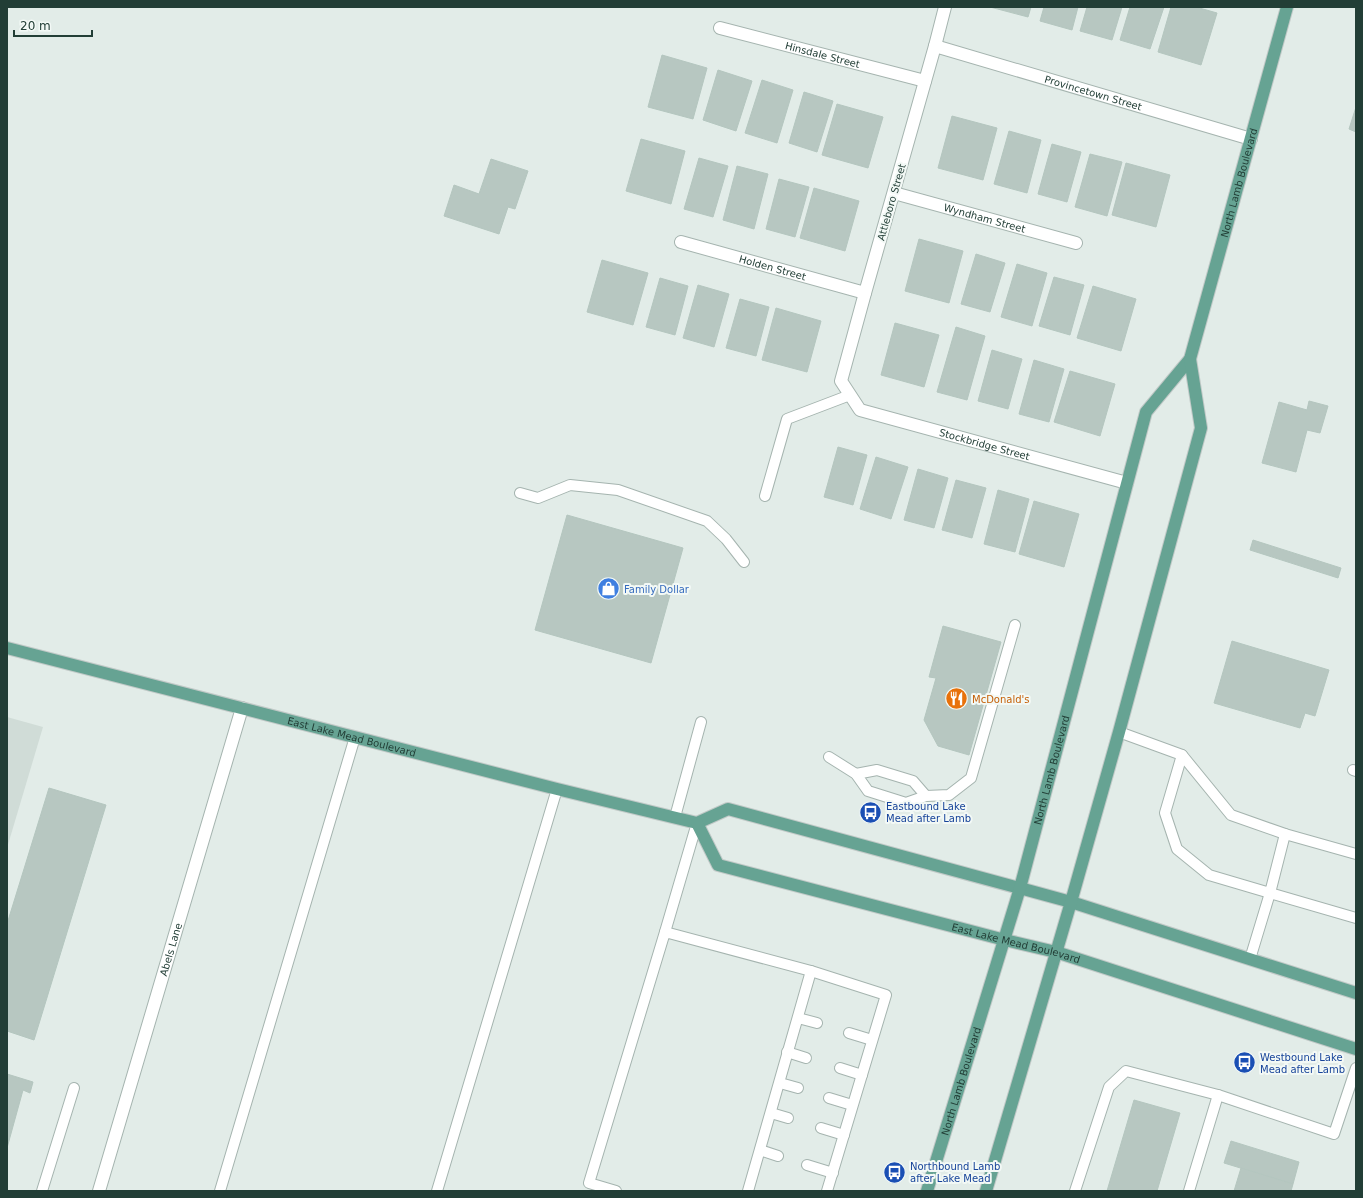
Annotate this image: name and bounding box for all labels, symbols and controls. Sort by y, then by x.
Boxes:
scale bar [14,12,92,38]
text: 20 m [20,19,51,33]
street label: Hinsdale Street [784,40,861,70]
street label: Provincetown Street [1043,74,1143,113]
street label: North Lamb Boulevard [1219,127,1259,239]
street label: Attleboro Street [875,162,908,242]
street label: Wyndham Street [942,202,1027,235]
street label: Holden Street [738,253,807,282]
street label: Stockbridge Street [938,427,1031,462]
shop icon: Family Dollar [596,576,622,602]
place label: Family Dollar [624,584,690,595]
restaurant icon: McDonald's [944,686,970,712]
place label: McDonald's [972,694,1030,705]
street label: North Lamb Boulevard [1032,714,1071,826]
street label: East Lake Mead Boulevard [286,715,417,759]
bus stop icon: Eastbound Lake Mead after Lamb [857,799,883,825]
place label: Eastbound Lake Mead after Lamb [886,801,971,824]
street label: East Lake Mead Boulevard [950,921,1082,965]
street label: Abels Lane [158,922,184,977]
street label: North Lamb Boulevard [939,1026,983,1137]
bus stop icon: Westbound Lake Mead after Lamb [1232,1050,1258,1076]
place label: Westbound Lake Mead after Lamb [1260,1052,1345,1075]
bus stop icon: Northbound Lamb after Lake Mead [882,1159,908,1185]
place label: Northbound Lamb after Lake Mead [910,1161,1000,1184]

